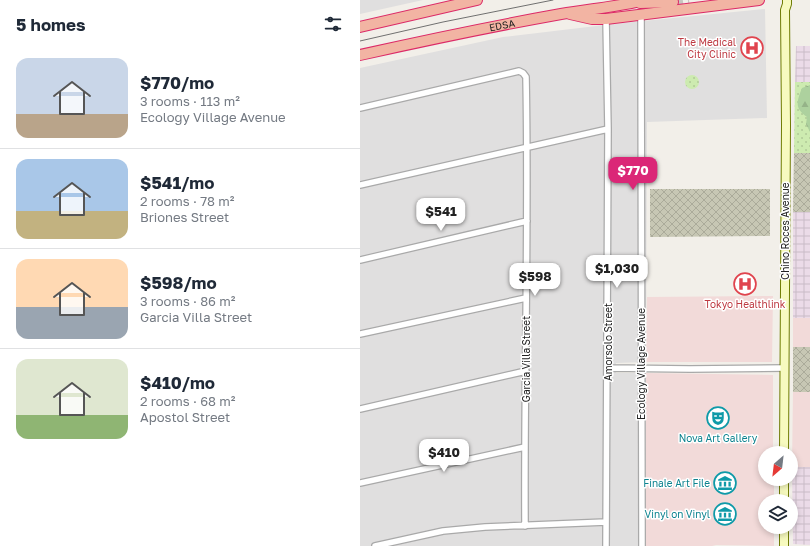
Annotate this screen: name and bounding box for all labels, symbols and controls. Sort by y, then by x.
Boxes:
icon: filters [322,13,344,35]
text: 5 homes [16,14,86,35]
street label: EDSA [488,17,516,33]
hospital icon: The Medical City Clinic [739,35,765,61]
place label: The Medical City Clinic [678,36,737,60]
text: $770/mo [140,72,214,93]
icon: home [48,74,96,122]
text: 3 rooms · 113 m² [140,93,240,109]
text: Ecology Village Avenue [140,109,286,125]
pin: $770 [609,157,657,191]
text: $770 [617,162,649,178]
text: $541/mo [140,172,214,193]
icon: home [48,175,96,223]
street label: Chino Roces Avenue [779,182,791,280]
text: 2 rooms · 78 m² [140,193,234,209]
pin: $541 [417,198,465,232]
text: $541 [425,203,457,219]
text: Briones Street [140,209,229,225]
pin: $1,030 [584,255,650,289]
text: $1,030 [595,260,639,276]
pin: $598 [511,263,559,297]
text: $598 [518,268,552,284]
hospital icon: Tokyo Healthlink [732,271,758,297]
text: $598/mo [140,272,217,293]
icon: home [48,275,96,323]
text: 3 rooms · 86 m² [140,293,235,309]
place label: Tokyo Healthlink [705,298,786,310]
street label: Amorsolo Street [602,303,614,381]
street label: Ecology Village Avenue [635,308,647,420]
text: Garcia Villa Street [140,309,252,325]
street label: Garcia Villa Street [520,316,532,402]
text: $410/mo [140,372,215,393]
icon: home [48,375,96,423]
text: 2 rooms · 68 m² [140,393,235,409]
theatre icon: Nova Art Gallery [705,405,731,431]
text: Apostol Street [140,409,230,425]
place label: Nova Art Gallery [679,432,758,444]
pin: $410 [420,439,468,473]
text: $410 [428,444,460,460]
north arrow [758,446,798,486]
map controls [758,446,798,534]
museum icon: Finale Art File [712,470,738,496]
place label: Finale Art File [643,477,710,489]
button: layers [758,494,798,534]
museum icon: Vinyl on Vinyl [712,501,738,527]
place label: Vinyl on Vinyl [645,508,710,520]

